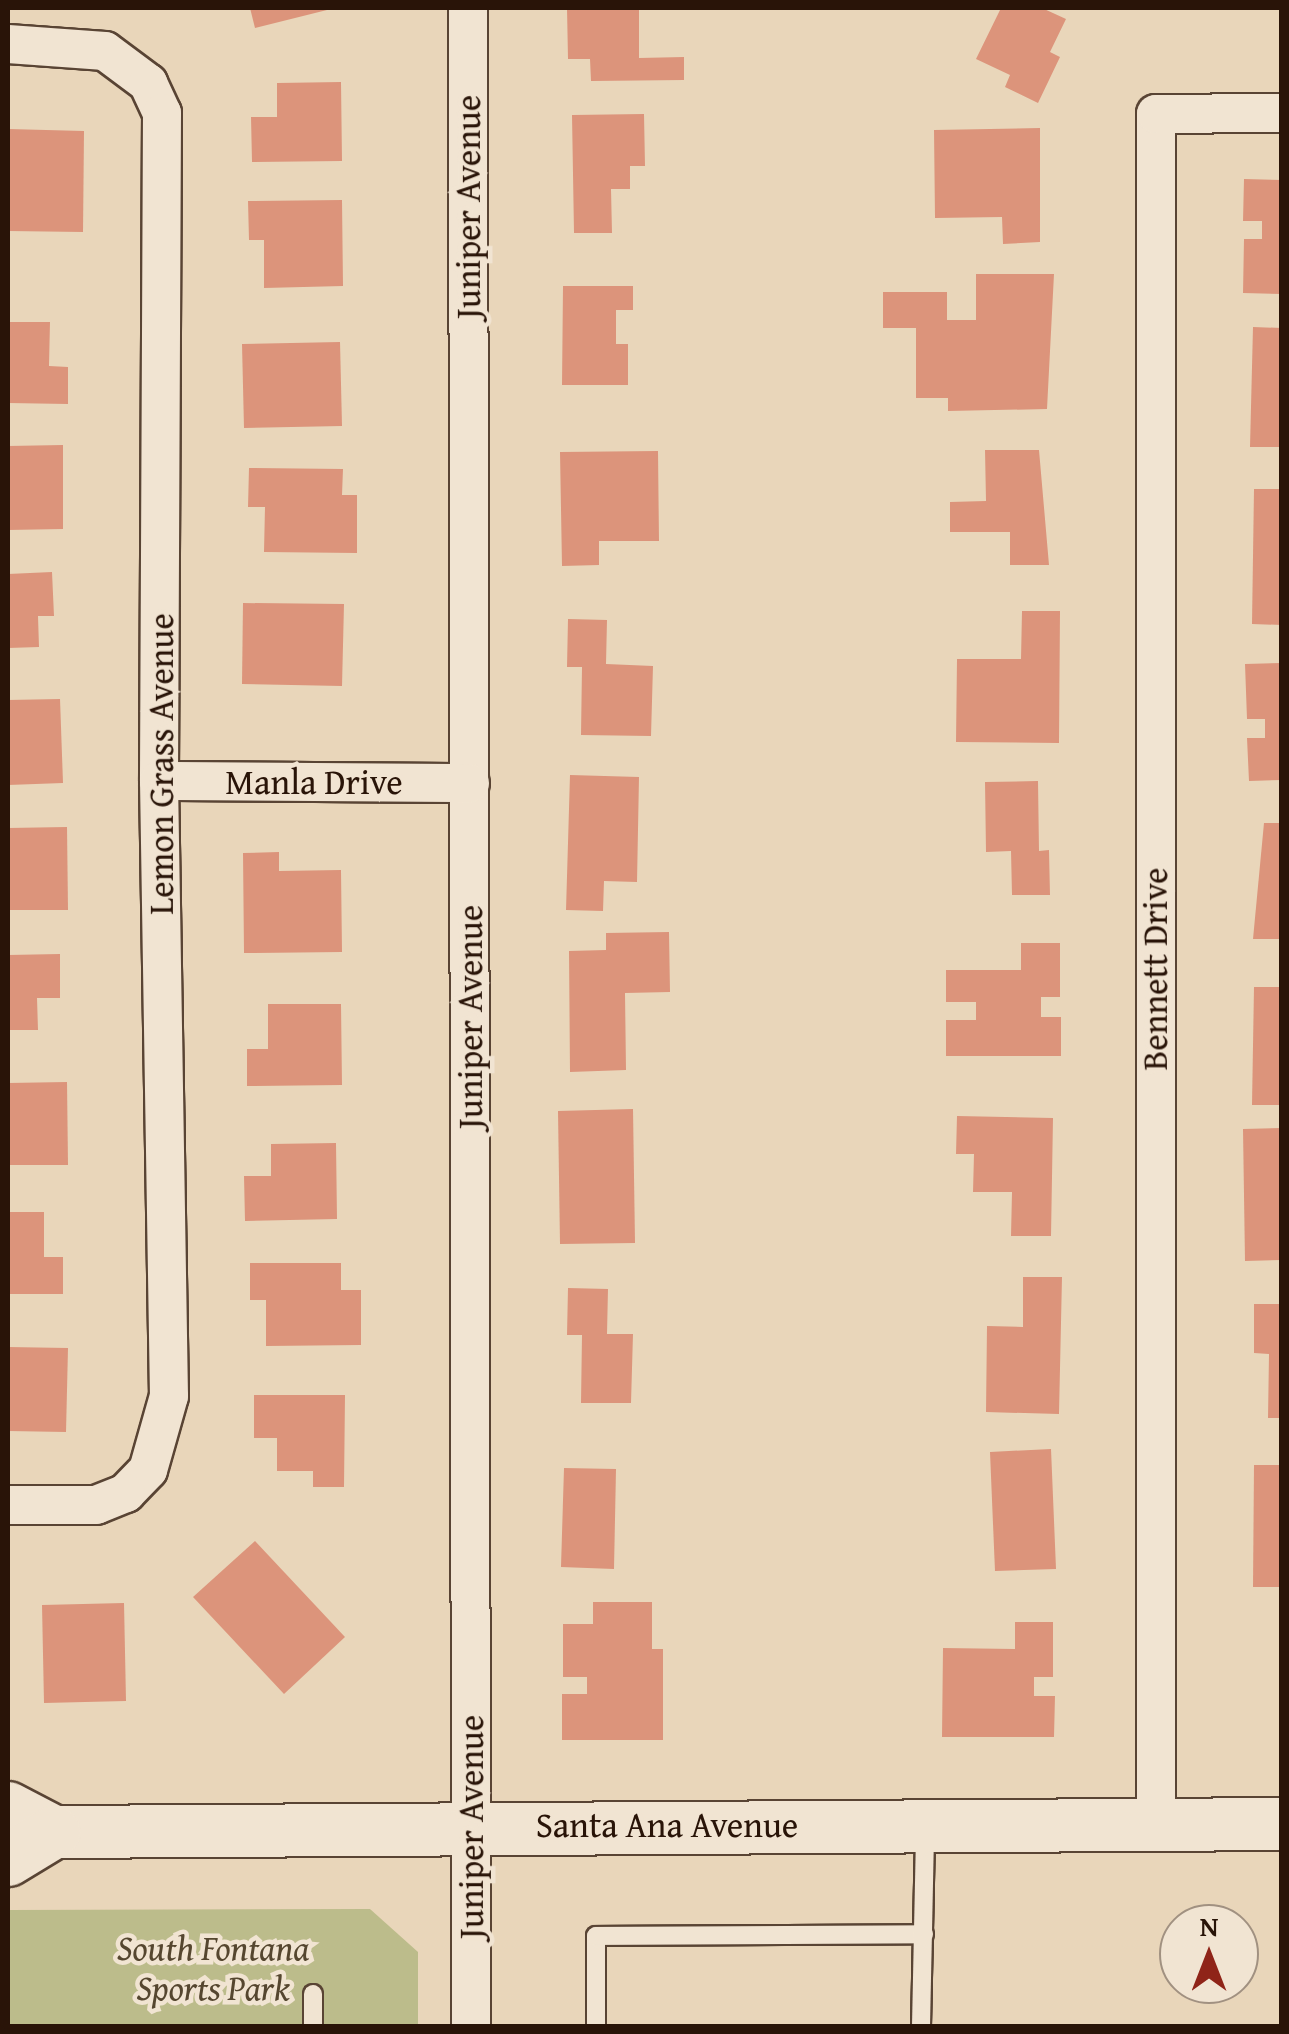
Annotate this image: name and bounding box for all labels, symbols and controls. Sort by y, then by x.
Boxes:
street label: Juniper Avenue [447,95,489,319]
street label: Lemon Grass Avenue [140,613,182,915]
street label: Manla Drive [225,761,403,803]
street label: Bennett Drive [1134,868,1176,1070]
street label: Juniper Avenue [449,905,491,1129]
street label: Juniper Avenue [450,1715,492,1939]
street label: Santa Ana Avenue [536,1804,798,1846]
north arrow [1159,1904,1259,2004]
text: N [1200,1905,1218,1946]
park label: South Fontana Sports Park [117,1927,309,2009]

